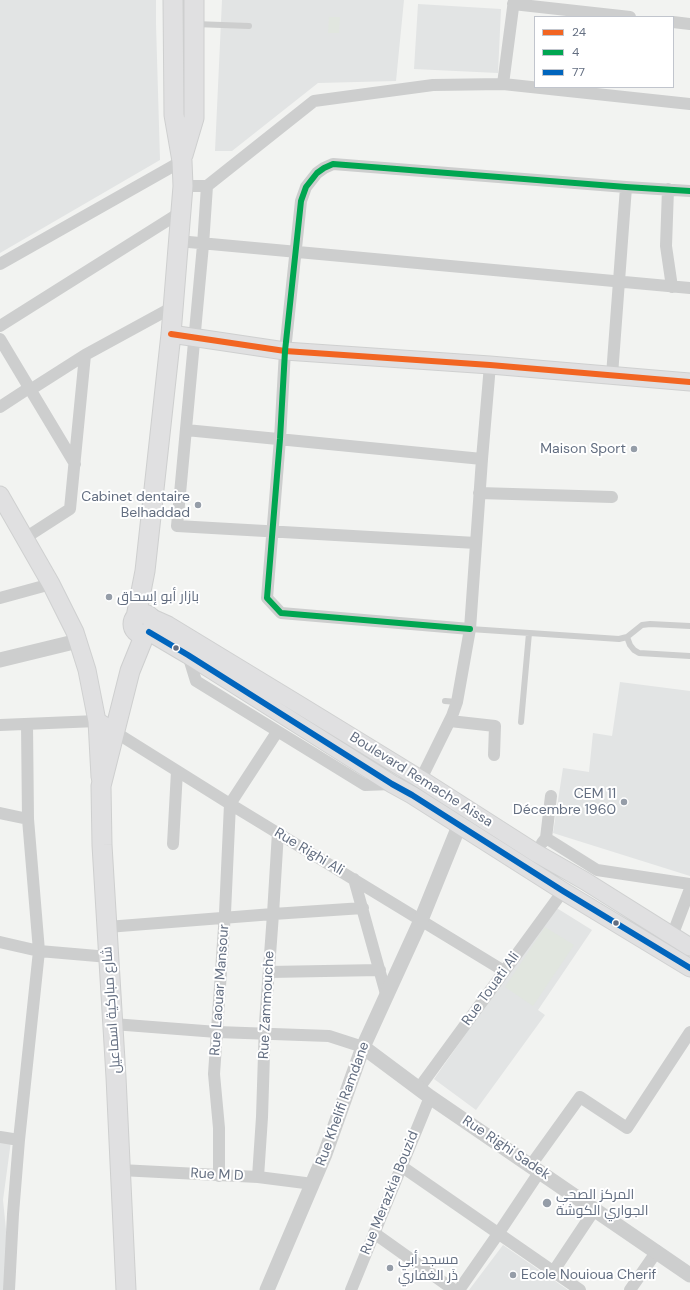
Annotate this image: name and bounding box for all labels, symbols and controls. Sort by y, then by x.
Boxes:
legend [534,16,674,88]
text: 24 [572,24,586,40]
text: 4 [572,44,579,60]
text: 77 [572,64,585,80]
place label: Maison Sport [540,441,626,457]
marker: Maison Sport [629,444,639,454]
place label: Cabinet dentaire Belhaddad [81,489,190,522]
marker: Cabinet dentaire Belhaddad [193,500,203,510]
place label: بازار أبو إسحاق [117,589,199,605]
marker: بازار أبو إسحاق [104,592,114,602]
unlabelled marker [171,643,181,653]
street label: Boulevard Remache Aissa [346,729,496,831]
place label: CEM 11 Décembre 1960 [513,786,616,818]
marker: CEM 11 Décembre 1960 [619,797,629,807]
street label: Rue Righi Ali [271,825,347,879]
unlabelled marker [611,918,621,928]
street label: Rue Laouar Mansour [207,924,233,1056]
street label: شارع مباركية اسماعيل [99,946,125,1074]
street label: Rue Touati Ali [459,949,523,1029]
street label: Rue Zammouche [256,950,278,1060]
street label: Rue Khelifi Ramdane [313,1040,373,1168]
street label: Rue Righi Sadek [459,1112,553,1184]
street label: Rue Merazkia Bouzid [357,1129,423,1257]
street label: Rue M D [190,1165,244,1185]
place label: المركز الصحي الجواري الكوشة [556,1187,648,1220]
marker: المركز الصحي الجواري الكوشة [541,1197,553,1209]
place label: مسجد أبي ذَر الغفاري [398,1252,459,1284]
marker: مسجد أبي ذَر الغفاري [385,1263,395,1273]
place label: Ecole Nouioua Cherif [521,1267,656,1283]
marker: Ecole Nouioua Cherif [508,1270,518,1280]

